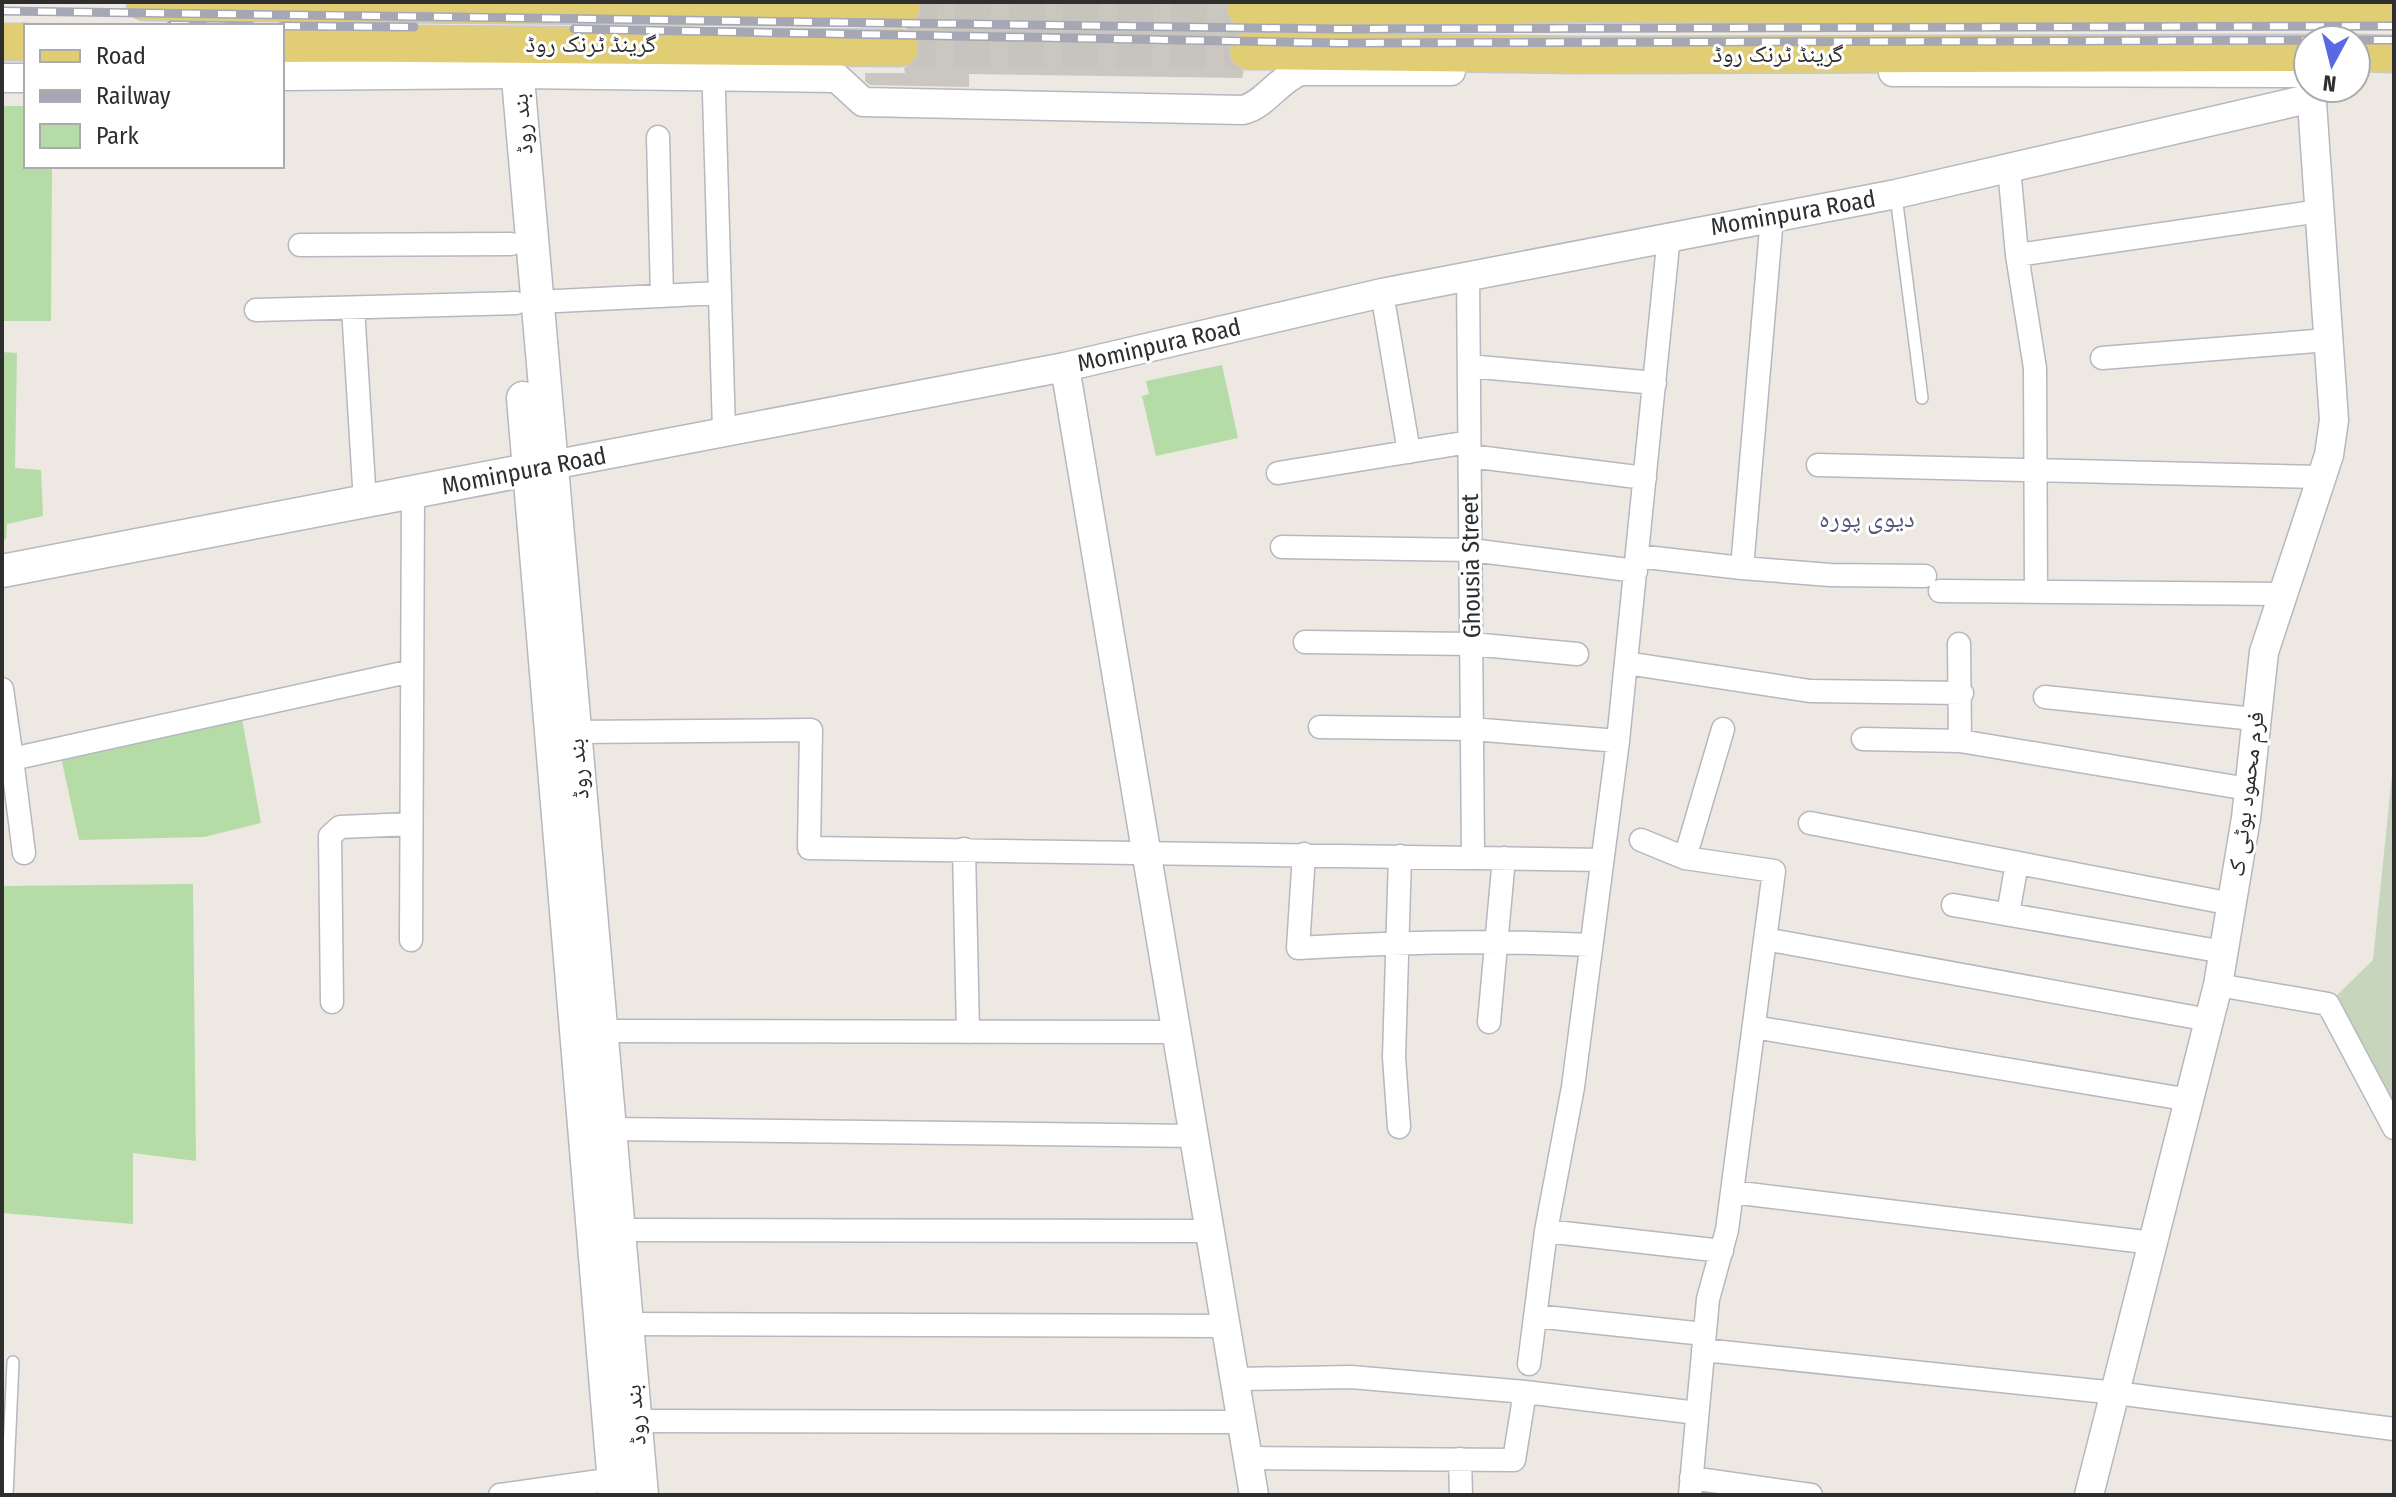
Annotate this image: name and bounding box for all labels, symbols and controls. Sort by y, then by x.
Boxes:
legend [24,24,284,168]
north arrow [2292,24,2372,104]
street label: گرینڈ ٹرنک روڈ [525,30,657,58]
street label: گرینڈ ٹرنک روڈ [1712,40,1844,68]
text: Road [96,42,146,70]
text: N [2321,69,2338,98]
text: Railway [96,82,171,110]
street label: بند روڈ [505,92,539,156]
text: Park [96,122,139,150]
street label: Mominpura Road [1708,185,1878,241]
street label: Mominpura Road [1075,313,1243,377]
street label: Mominpura Road [439,441,609,501]
street label: Ghousia Street [1456,493,1486,638]
district label: دیوی پورہ [1819,503,1915,534]
street label: فرم محمود بوٹی ک [2222,710,2272,878]
street label: بند روڈ [561,737,595,801]
street label: بند روڈ [618,1383,652,1447]

